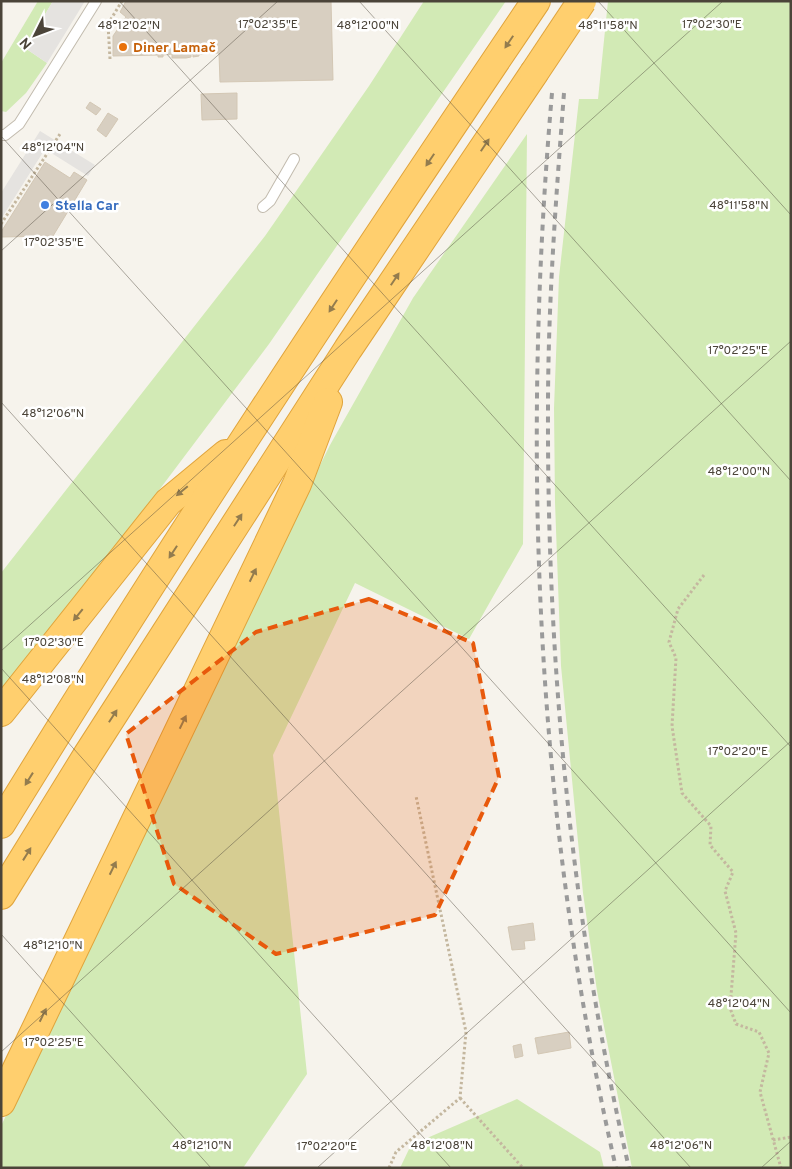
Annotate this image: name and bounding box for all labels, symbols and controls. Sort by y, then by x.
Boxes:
north arrow [10,10,60,60]
text: 17°02'35"E [238,17,298,33]
text: 17°02'30"E [682,17,742,33]
text: 48°12'02"N [98,18,160,34]
text: 48°12'00"N [337,18,399,34]
text: 48°11'58"N [578,18,638,34]
text: N [17,33,36,52]
one-way arrow [504,35,514,48]
place label: Diner Lamač [133,40,216,57]
marker: Diner Lamač [117,41,129,53]
one-way arrow [481,138,490,152]
text: 48°12'04"N [22,140,84,156]
one-way arrow [425,153,435,166]
place label: Stella Car [55,198,119,215]
text: 48°11'58"N [709,198,769,214]
marker: Stella Car [39,199,51,211]
text: 17°02'35"E [24,235,84,251]
one-way arrow [390,273,400,286]
one-way arrow [328,299,338,313]
text: 17°02'25"E [708,343,768,359]
text: 48°12'06"N [22,406,84,422]
text: 48°12'00"N [708,464,770,480]
one-way arrow [176,485,189,496]
one-way arrow [234,513,243,527]
one-way arrow [168,545,178,559]
one-way arrow [250,568,258,582]
one-way arrow [73,608,84,621]
text: 17°02'30"E [24,635,84,651]
text: 48°12'08"N [22,672,84,688]
one-way arrow [108,709,118,722]
one-way arrow [180,715,188,729]
text: 17°02'20"E [708,744,768,760]
one-way arrow [24,772,33,785]
one-way arrow [22,847,31,860]
one-way arrow [109,861,117,875]
text: 48°12'10"N [23,938,83,954]
text: 48°12'04"N [708,996,770,1012]
one-way arrow [39,1008,47,1022]
text: 17°02'25"E [24,1035,84,1051]
text: 48°12'10"N [172,1138,232,1154]
text: 48°12'08"N [411,1138,473,1154]
text: 48°12'06"N [650,1138,712,1154]
text: 17°02'20"E [297,1139,357,1155]

